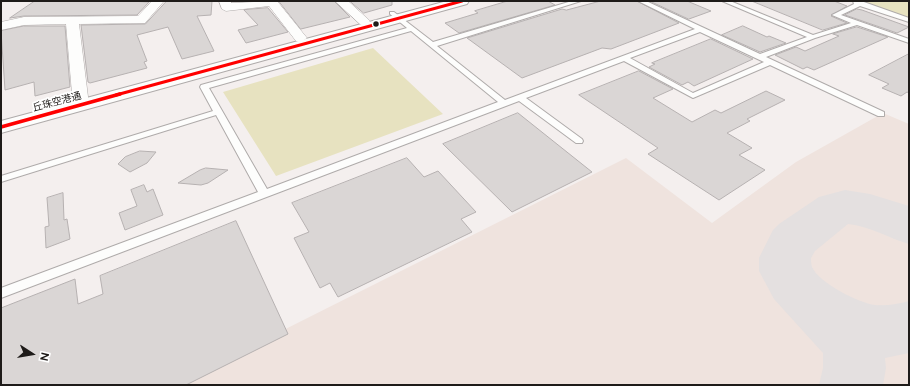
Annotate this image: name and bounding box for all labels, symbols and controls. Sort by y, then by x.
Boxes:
unlabelled marker [371,19,381,29]
street label: 丘珠空港通 [31,90,83,114]
north arrow [12,334,52,374]
text: N [37,351,51,362]

